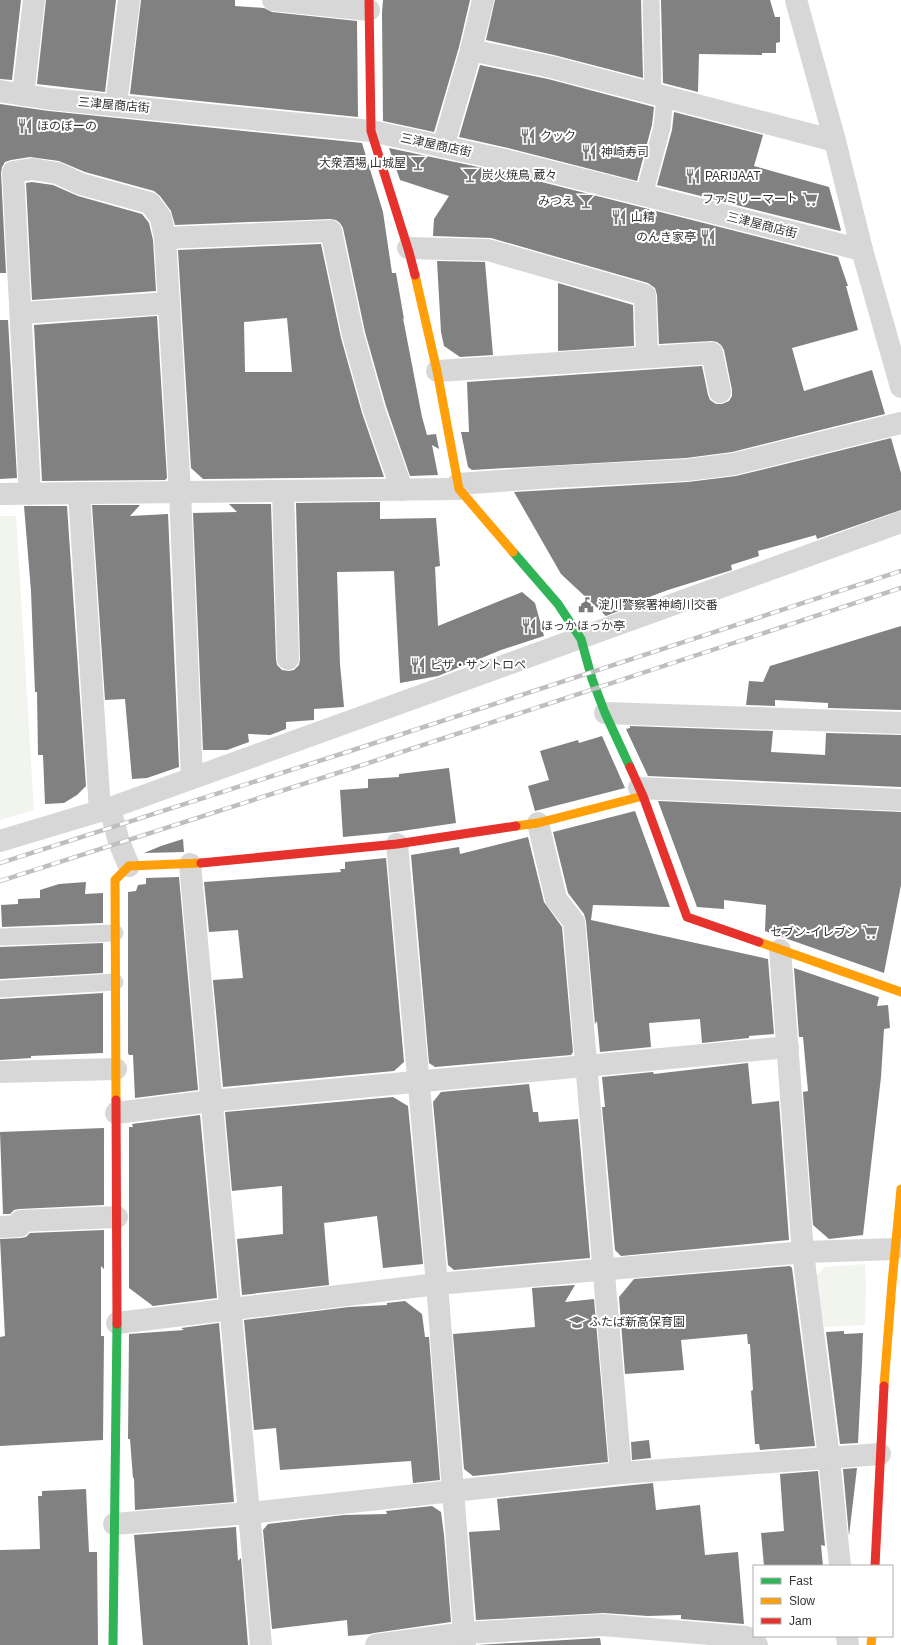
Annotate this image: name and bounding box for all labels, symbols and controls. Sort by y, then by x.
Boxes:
street label: 三津屋商店街 [78,95,150,115]
restaurant icon: ほのぼーの [16,117,34,135]
place label: ほのぼーの [37,119,97,133]
restaurant icon: クック [519,127,537,145]
place label: クック [540,129,576,143]
street label: 三津屋商店街 [399,131,473,159]
restaurant icon: 神崎寿司 [580,143,598,161]
place label: 神崎寿司 [601,145,649,159]
bar icon: 大衆酒場 山城屋 [409,154,427,172]
place label: 大衆酒場 山城屋 [319,156,406,170]
bar icon: 炭火焼鳥 蔵々 [461,166,479,184]
restaurant icon: PARIJAAT [684,167,702,185]
place label: 炭火焼鳥 蔵々 [482,168,557,182]
place label: PARIJAAT [705,169,761,183]
supermarket icon: ファミリーマート [801,190,819,208]
bar icon: みつえ [577,192,595,210]
place label: ファミリーマート [702,192,798,206]
place label: みつえ [538,194,574,208]
restaurant icon: 山精 [610,208,628,226]
street label: 三津屋商店街 [725,209,799,241]
place label: 山精 [631,210,655,224]
restaurant icon: のんき家亭 [699,228,717,246]
place label: のんき家亭 [636,230,696,244]
public building icon: 淀川警察署神崎川交番 [577,596,595,614]
place label: 淀川警察署神崎川交番 [598,598,718,612]
restaurant icon: ほっかほっか亭 [520,617,538,635]
place label: ほっかほっか亭 [541,619,625,633]
restaurant icon: ピザ・サントロペ [409,656,427,674]
place label: ピザ・サントロペ [430,658,526,672]
supermarket icon: セブン-イレブン [861,923,879,941]
place label: セブン-イレブン [770,925,858,939]
school or university icon: ふたば新高保育園 [568,1313,586,1331]
place label: ふたば新高保育園 [589,1315,685,1329]
legend [753,1565,893,1637]
text: Fast [789,1574,813,1588]
text: Slow [789,1594,815,1608]
text: Jam [789,1614,812,1628]

